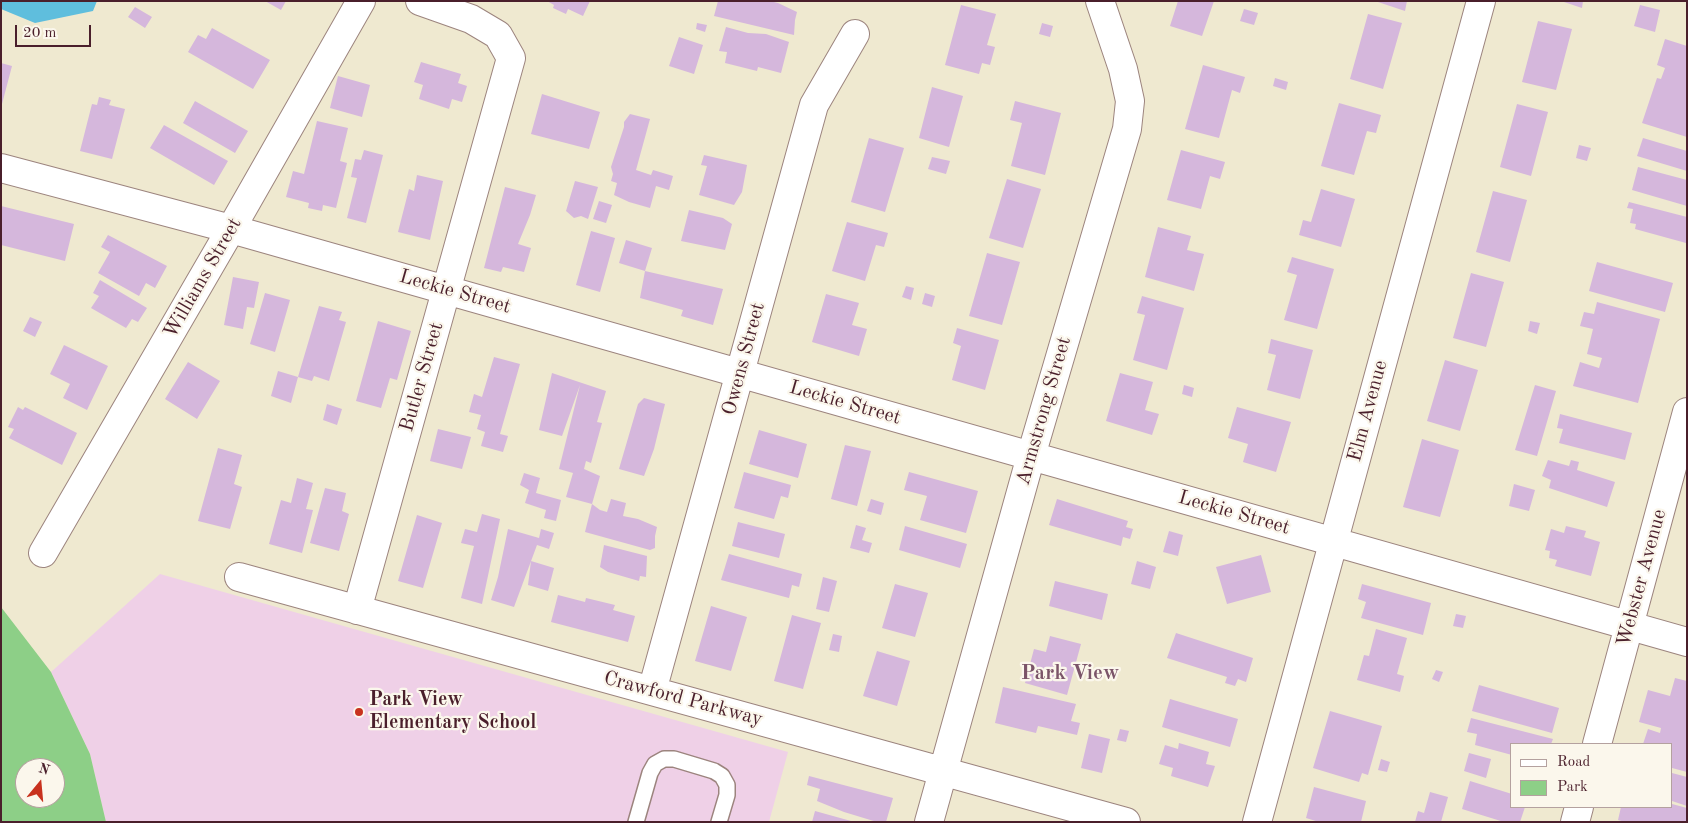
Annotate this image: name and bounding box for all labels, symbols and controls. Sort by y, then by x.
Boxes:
scale bar [18,15,94,47]
text: 20 m [23,26,57,41]
street label: Williams Street [159,213,247,343]
street label: Leckie Street [396,265,514,319]
street label: Owens Street [717,300,771,418]
street label: Butler Street [395,319,449,435]
street label: Armstrong Street [1011,334,1077,488]
street label: Elm Avenue [1343,358,1393,464]
street label: Leckie Street [786,376,904,430]
street label: Leckie Street [1175,486,1293,540]
street label: Webster Avenue [1612,507,1672,649]
district label: Park View [1021,660,1119,686]
street label: Crawford Parkway [601,666,765,732]
place label: Park View Elementary School [369,688,536,735]
marker: Park View Elementary School [353,706,365,718]
legend [1510,743,1673,808]
text: Road [1557,755,1590,770]
north arrow [15,758,65,808]
text: N [37,761,51,778]
text: Park [1557,780,1588,795]

